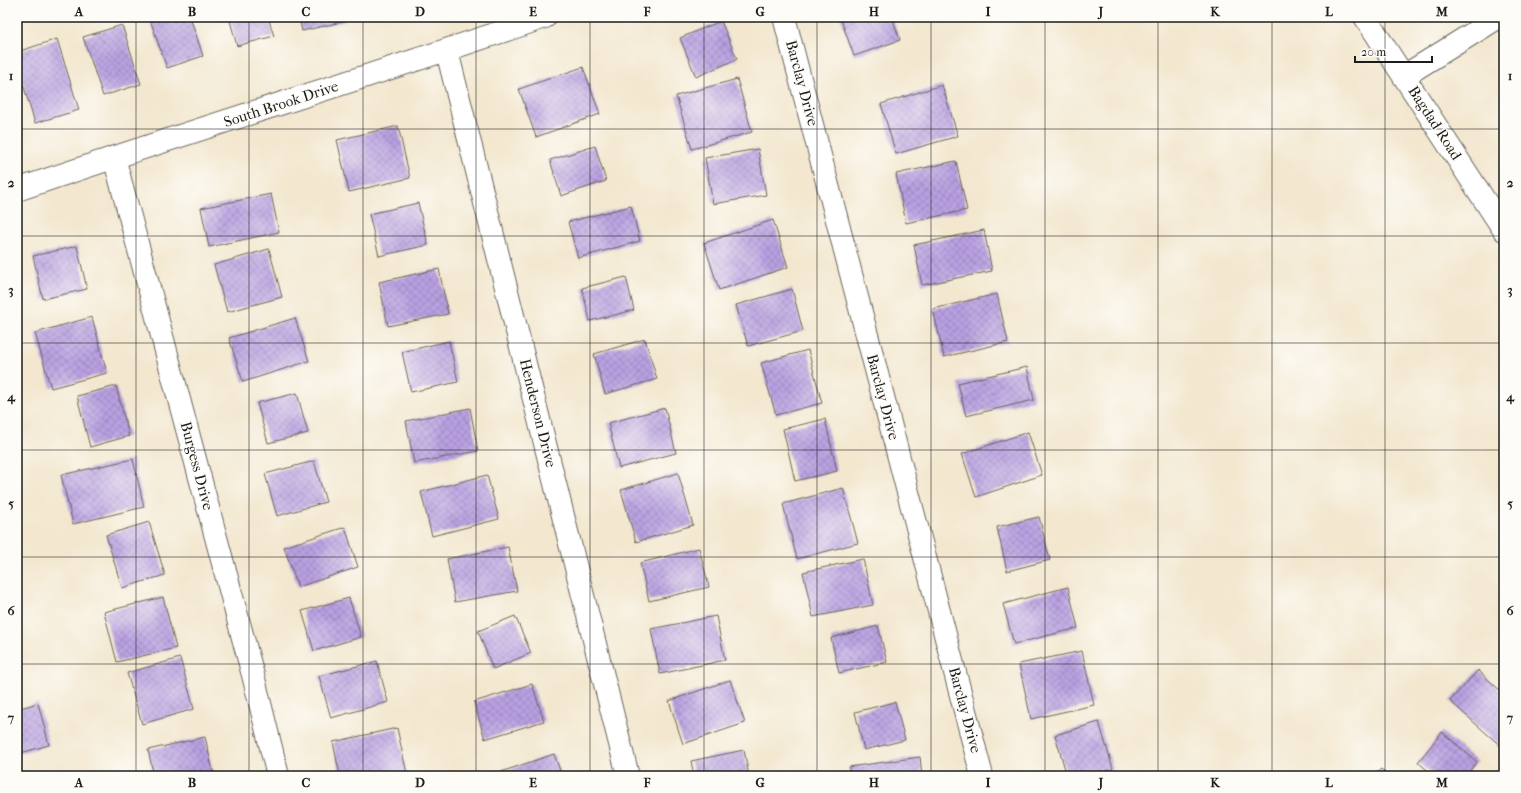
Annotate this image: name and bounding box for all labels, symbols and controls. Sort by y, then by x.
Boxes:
text: A [74,4,84,19]
text: B [188,4,197,19]
text: C [302,4,311,19]
text: D [415,4,425,19]
text: E [529,4,537,19]
text: F [643,4,651,19]
text: G [755,4,765,19]
text: H [869,4,880,19]
text: I [985,4,991,19]
text: J [1097,4,1104,20]
text: K [1210,4,1221,19]
text: L [1325,4,1334,19]
text: M [1435,4,1448,19]
street label: Barclay Drive [782,38,822,129]
scale bar [1355,38,1432,64]
text: 20 m [1361,45,1386,59]
text: 1 [9,68,14,83]
text: 1 [1508,68,1513,83]
street label: South Brook Drive [221,77,341,131]
street label: Bagdad Road [1404,83,1466,164]
text: 2 [8,175,15,190]
text: 2 [1507,175,1514,190]
text: 3 [8,282,14,298]
text: 3 [1507,282,1513,298]
street label: Barclay Drive [863,352,903,443]
street label: Henderson Drive [516,357,560,470]
text: 4 [6,389,16,405]
text: 4 [1505,389,1515,405]
street label: Burgess Drive [177,420,218,513]
text: 5 [8,496,14,511]
text: 5 [1507,496,1513,511]
text: 6 [7,603,15,618]
text: 6 [1506,603,1514,618]
street label: Barclay Drive [945,665,985,756]
text: 7 [7,710,15,725]
text: 7 [1506,710,1514,725]
text: A [74,775,84,790]
text: B [188,775,197,790]
text: C [302,775,311,790]
text: D [415,775,425,790]
text: E [529,775,537,790]
text: F [643,775,651,790]
text: G [755,775,765,790]
text: H [869,775,880,790]
text: I [985,775,991,790]
text: J [1097,775,1104,791]
text: K [1210,775,1221,790]
text: L [1325,775,1334,790]
text: M [1435,775,1448,790]

